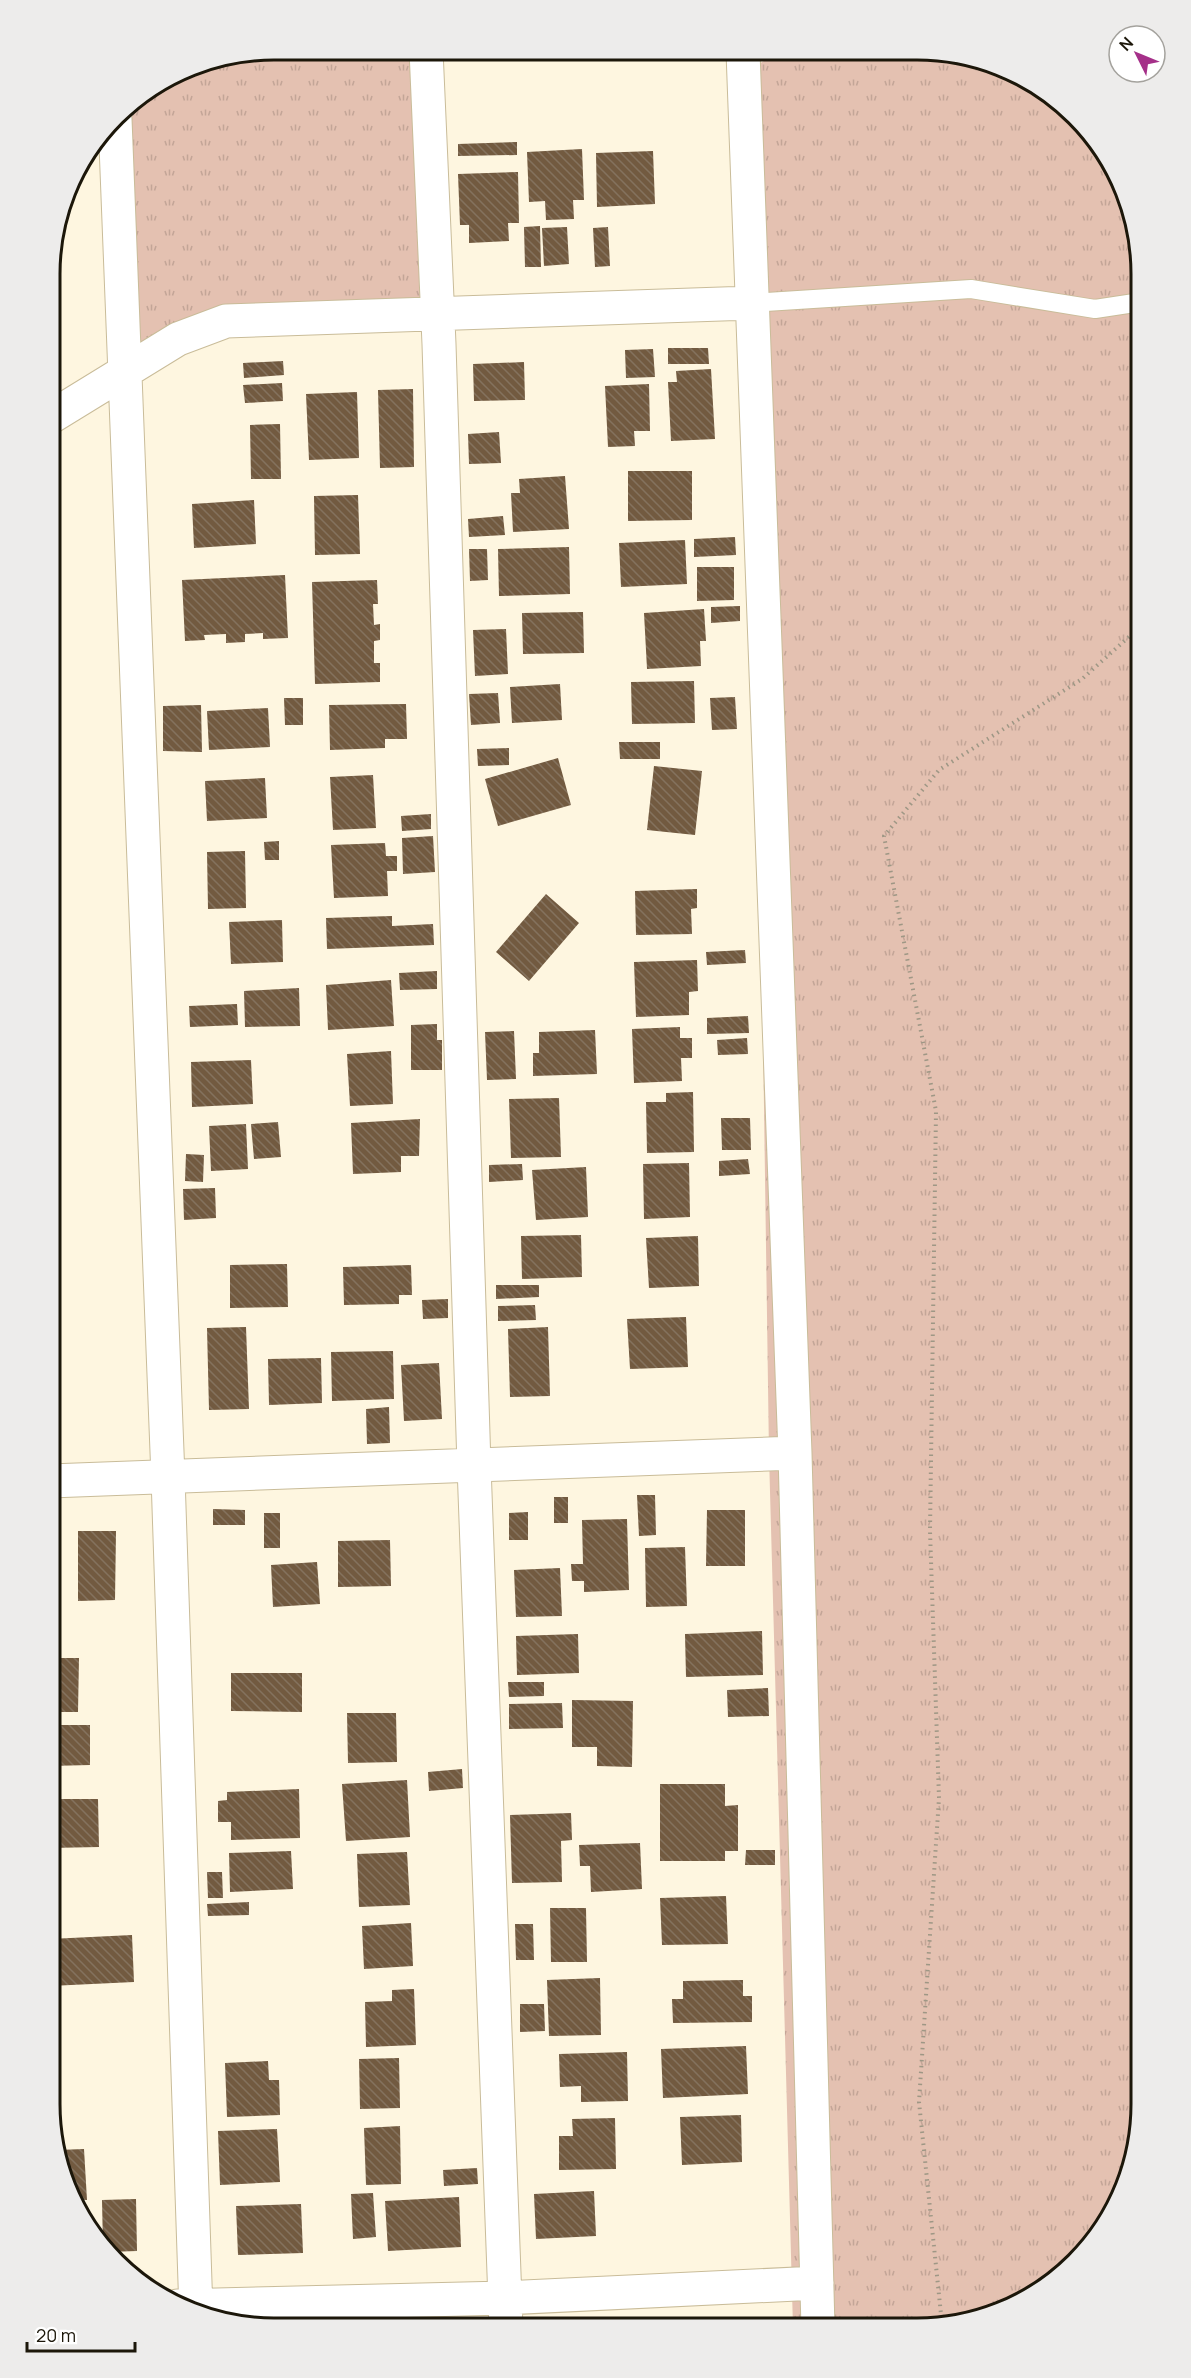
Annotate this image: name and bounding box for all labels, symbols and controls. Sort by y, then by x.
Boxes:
north arrow [1107,24,1167,84]
text: N [1114,32,1138,55]
scale bar [27,2315,135,2353]
text: 20 m [36,2323,76,2347]

